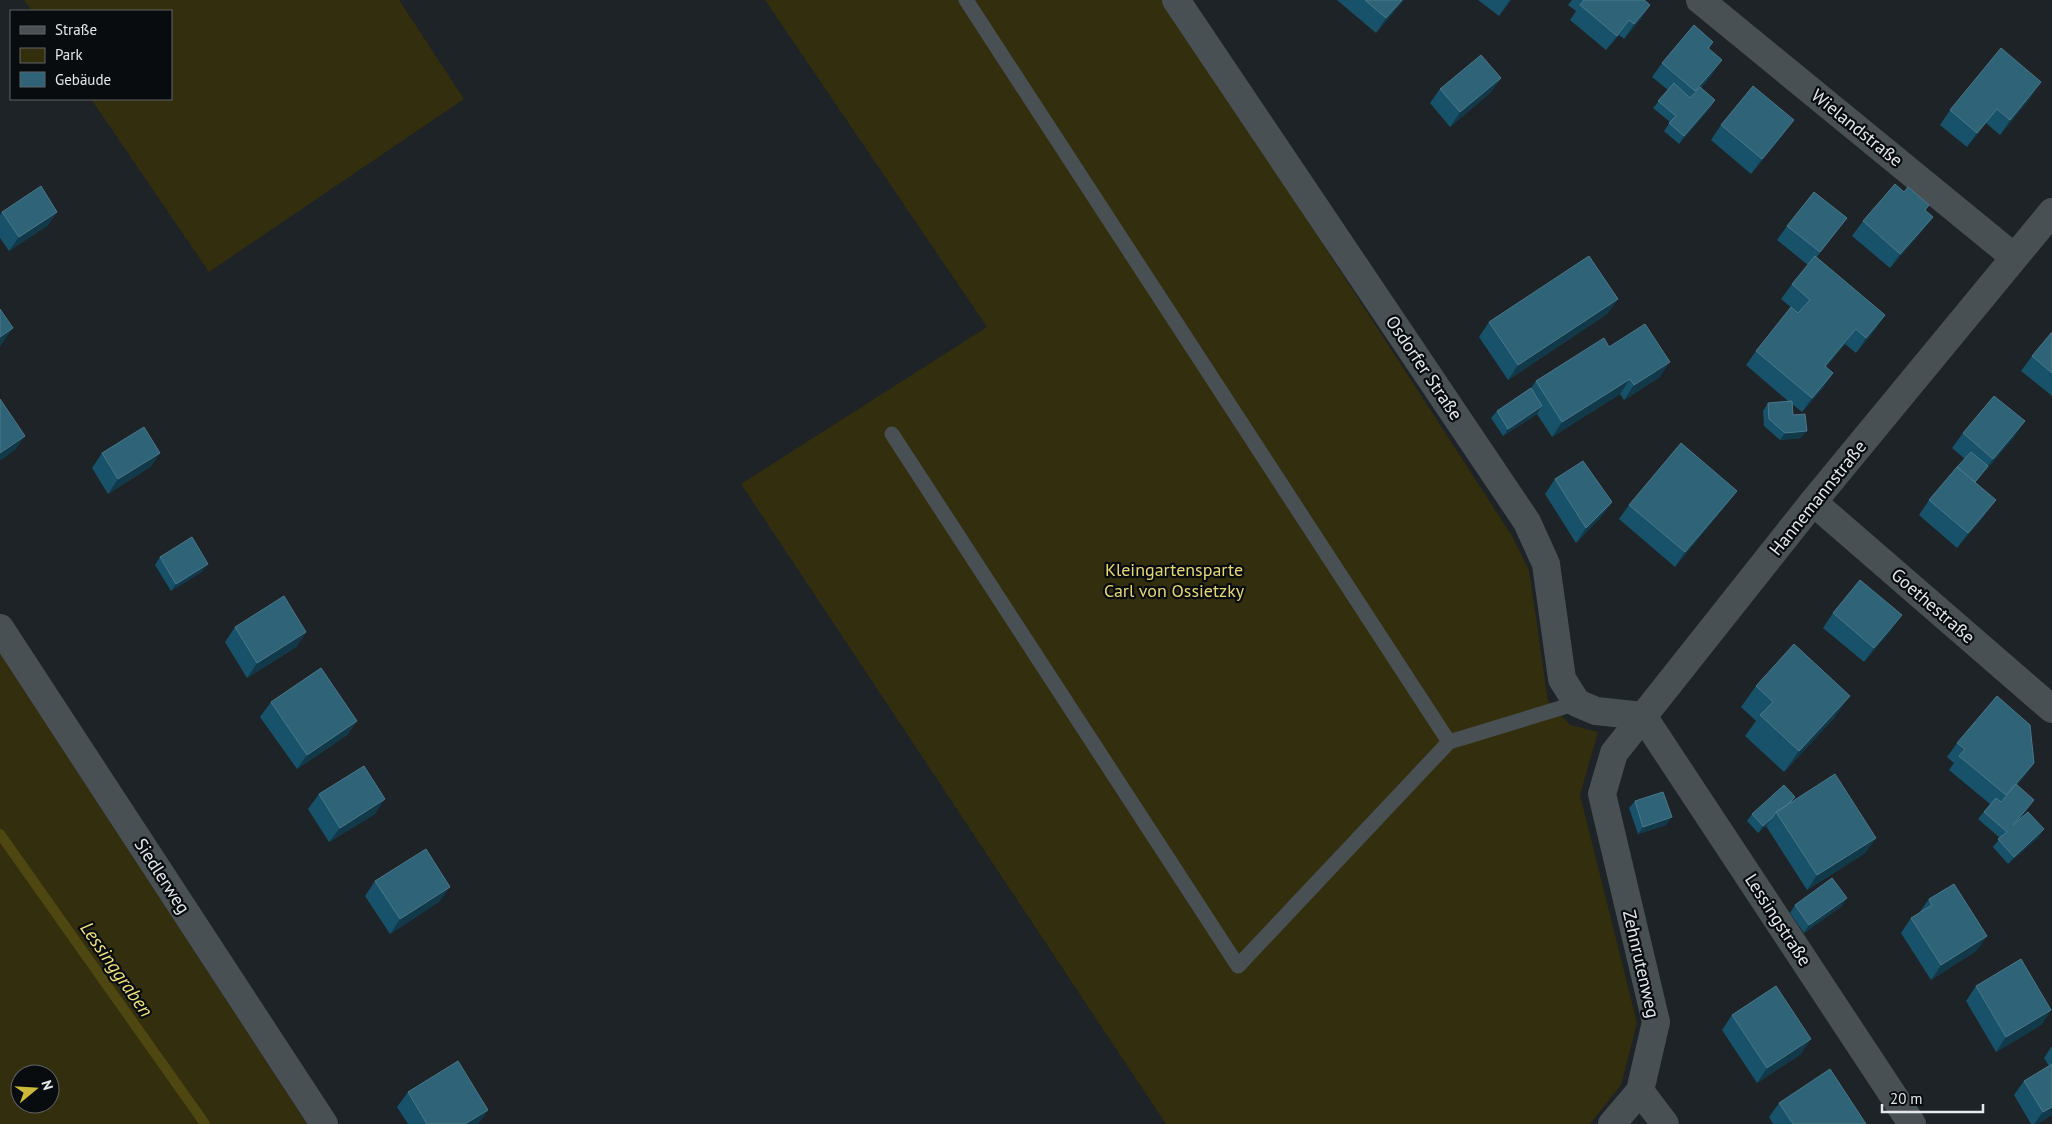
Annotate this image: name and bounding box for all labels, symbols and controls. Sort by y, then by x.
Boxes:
legend [10,10,172,100]
text: Straße [55,20,97,39]
text: Park [55,45,83,64]
text: Gebäude [55,70,111,89]
street label: Wielandstraße [1807,84,1908,172]
street label: Osdorfer Straße [1381,311,1468,425]
street label: Hannemannstraße [1764,435,1871,560]
park label: Kleingartensparte Carl von Ossietzky [1104,558,1245,602]
street label: Goethestraße [1887,563,1980,648]
street label: Siedlerweg [130,834,195,918]
street label: Lessingstraße [1740,869,1817,970]
street label: Zehnrutenweg [1618,908,1665,1020]
water label: Lessinggraben [75,917,159,1021]
north arrow [10,1064,60,1114]
text: N [37,1078,57,1092]
scale bar [1882,1082,1983,1114]
text: 20 m [1890,1089,1923,1108]

